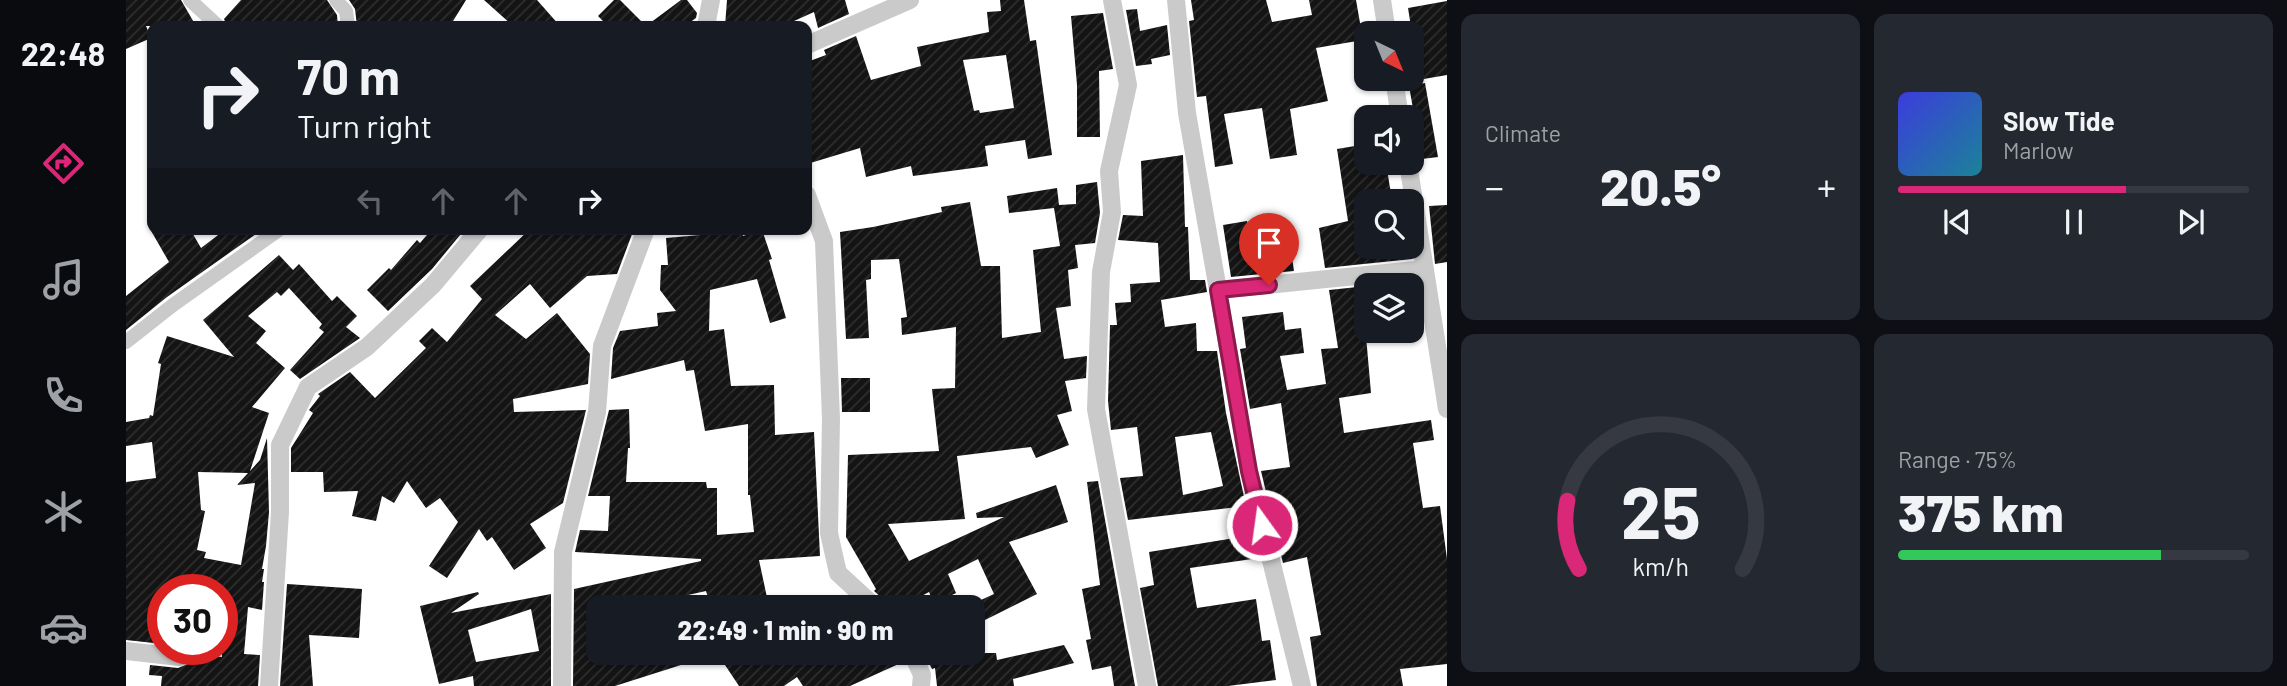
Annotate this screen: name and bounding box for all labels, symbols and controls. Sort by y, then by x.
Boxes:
north arrow [1354,21,1424,91]
map controls [1354,21,1424,343]
text: 22:48 [21,34,105,72]
text: 70 m [297,46,400,105]
icon: right [182,49,273,140]
button: sound [1354,105,1424,175]
text: Slow Tide [2003,105,2115,136]
text: Turn right [297,106,432,144]
text: Climate [1485,119,1561,147]
text: Marlow [2003,136,2074,164]
icon: directions [39,139,88,188]
text: 20.5° [1600,154,1721,216]
text: − [1485,163,1504,209]
text: + [1817,163,1836,209]
icon: left [351,182,389,220]
icon: ahead [424,182,462,220]
icon: ahead [497,182,535,220]
icon: right [570,182,608,220]
button: search [1354,189,1424,259]
icon: previous [1938,203,1976,241]
icon: pause [2055,203,2093,241]
icon: next [2172,203,2210,241]
pin [1239,213,1299,285]
icon: arrive [1250,224,1288,262]
icon: music [39,255,88,304]
button: layers [1354,273,1424,343]
icon: phone [39,371,88,420]
text: Range · 75% [1898,445,2017,473]
text: 25 [1620,466,1701,554]
text: 375 km [1898,480,2064,542]
icon: climate [39,487,88,536]
position arrow [1225,488,1299,562]
text: km/h [1632,551,1689,581]
speed limit sign: 30 [147,574,238,665]
icon: car [39,603,88,652]
text: 22:49 · 1 min · 90 m [678,614,893,645]

